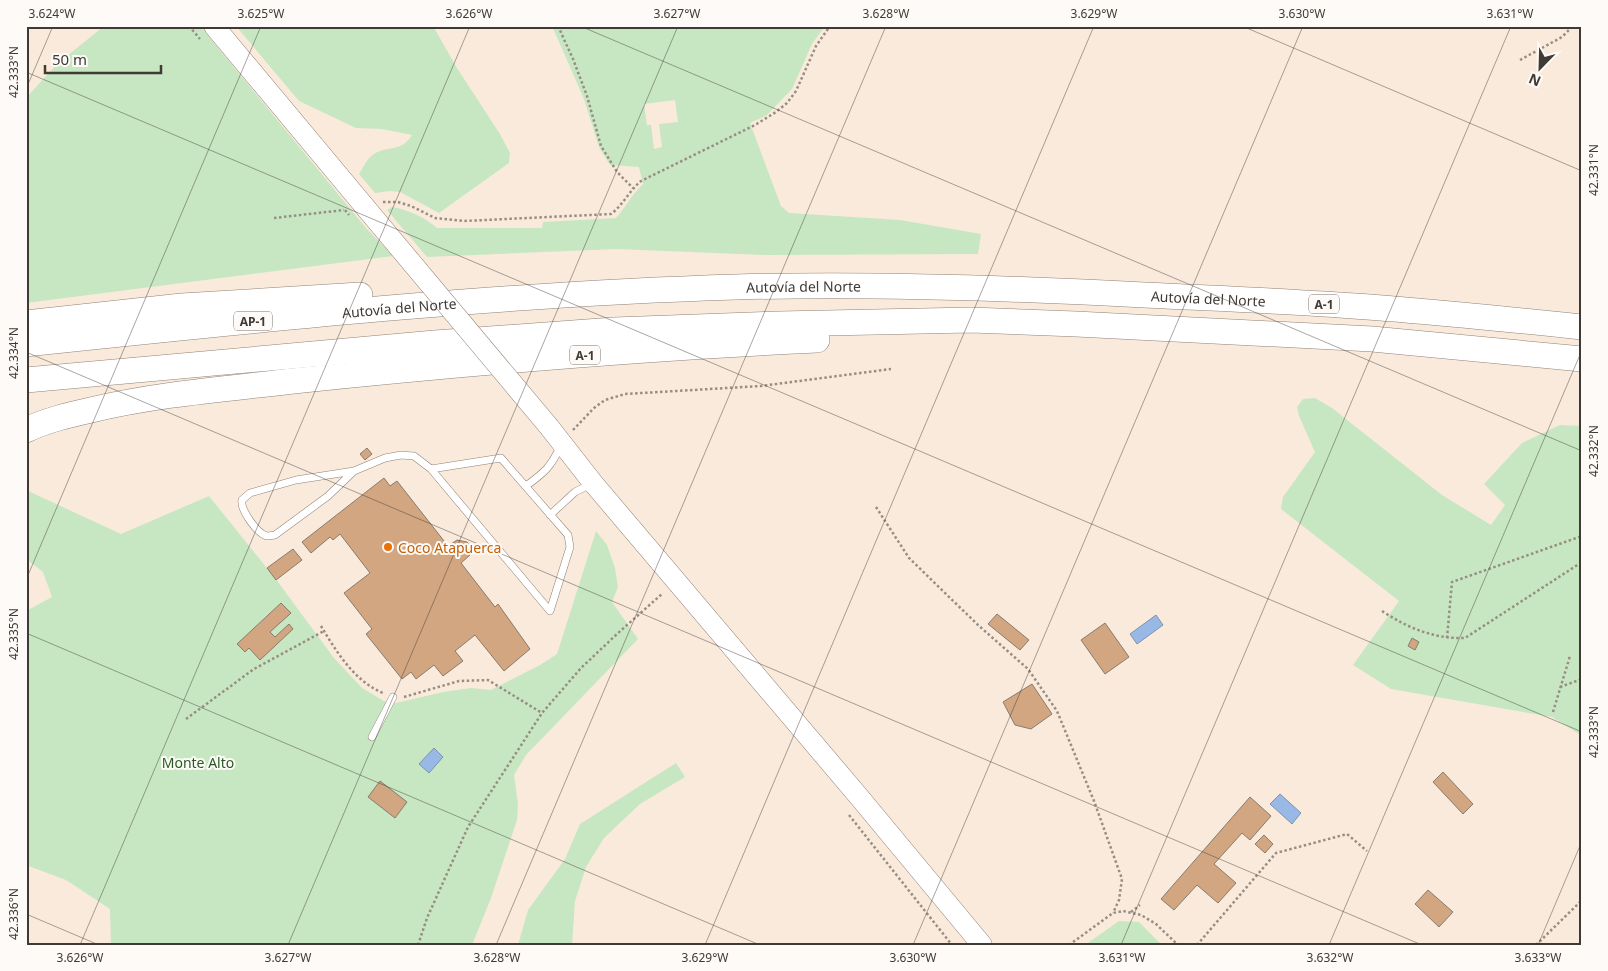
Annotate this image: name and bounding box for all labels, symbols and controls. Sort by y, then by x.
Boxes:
text: 3.624°W [29,5,75,22]
text: 3.625°W [238,5,284,22]
text: 3.626°W [446,5,492,22]
text: 3.627°W [654,5,700,22]
text: 3.628°W [863,5,909,22]
text: 3.629°W [1071,5,1117,22]
text: 3.630°W [1279,5,1325,22]
text: 3.631°W [1487,5,1533,22]
scale bar [45,42,161,74]
north arrow [1516,42,1566,92]
text: 42.333°N [5,46,22,98]
text: 50 m [52,49,87,69]
text: N [1526,69,1544,91]
text: 42.331°N [1585,144,1602,196]
street label: Autovía del Norte [746,276,861,296]
street label: Autovía del Norte [1150,286,1266,310]
street label: Autovía del Norte [341,293,457,322]
road number: A-1 [1309,294,1339,314]
road number: AP-1 [234,312,272,331]
text: 42.334°N [5,327,22,379]
road number: A-1 [570,346,600,364]
text: 42.332°N [1585,425,1602,477]
place label: Coco Atapuerca [398,538,501,557]
marker: Coco Atapuerca [382,541,394,553]
text: 42.335°N [5,608,22,660]
text: 42.333°N [1585,706,1602,758]
park label: Monte Alto [162,753,234,772]
text: 42.336°N [5,888,22,940]
text: 3.626°W [57,949,103,966]
text: 3.627°W [265,949,311,966]
text: 3.628°W [474,949,520,966]
text: 3.629°W [682,949,728,966]
text: 3.630°W [890,949,936,966]
text: 3.631°W [1099,949,1145,966]
text: 3.632°W [1307,949,1353,966]
text: 3.633°W [1515,949,1561,966]

